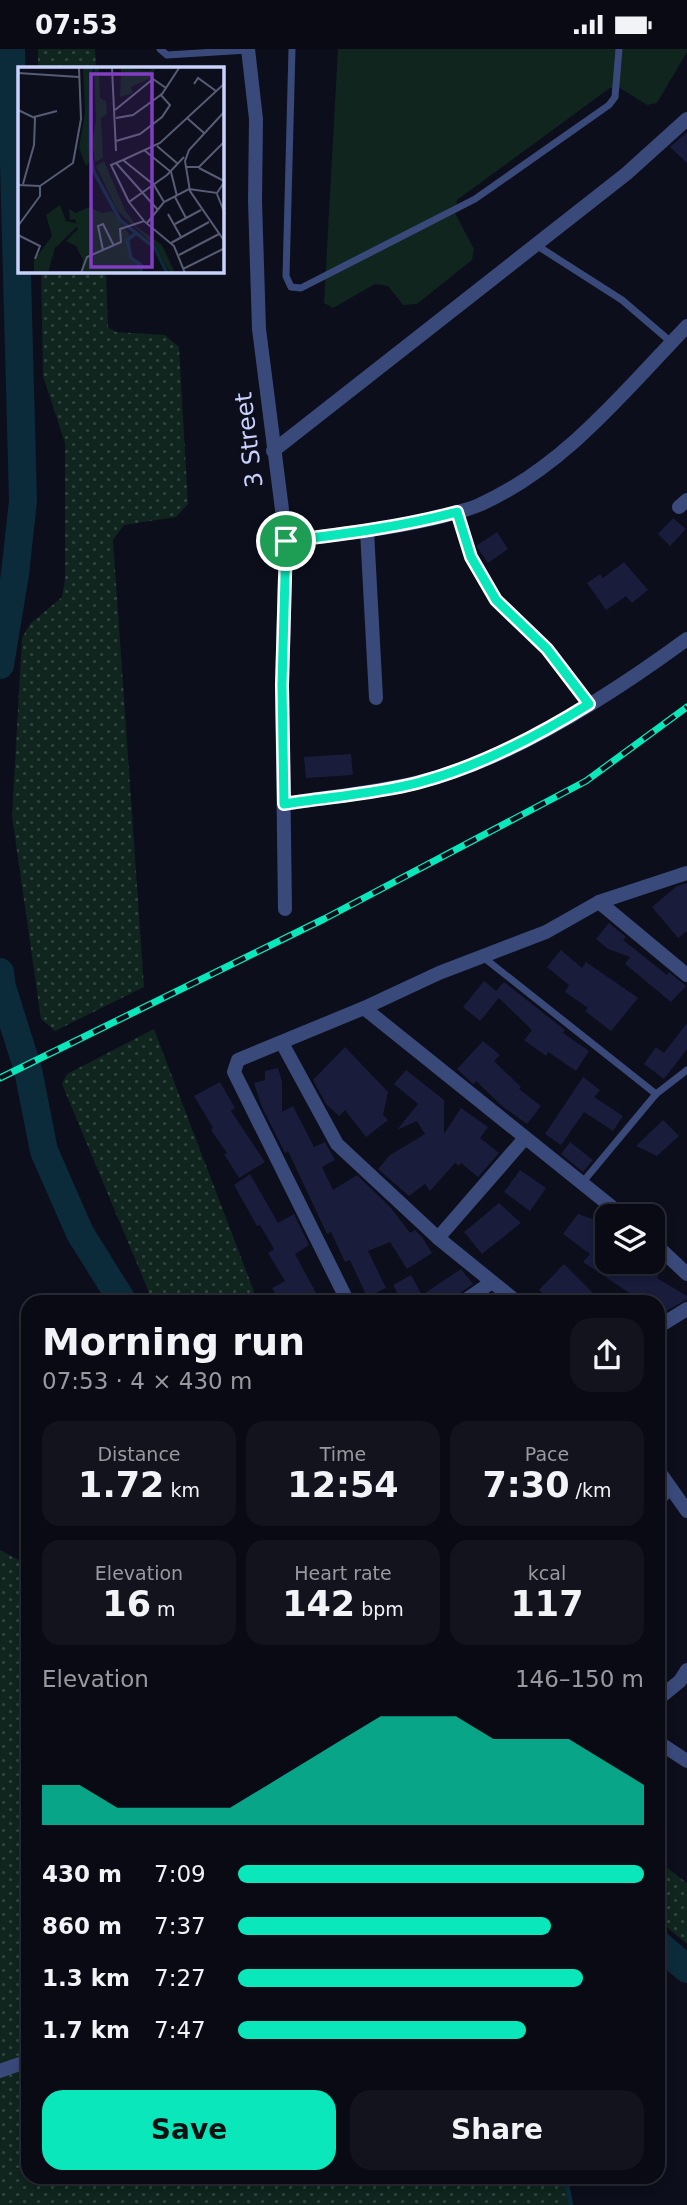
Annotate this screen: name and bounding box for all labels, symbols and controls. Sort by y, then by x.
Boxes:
text: 07:53 [35,10,118,40]
inset map [18,67,224,273]
street label: 3 Street [229,391,269,489]
pin [256,511,316,571]
icon: arrive [267,522,305,560]
map controls [595,1204,665,1274]
button: layers [595,1204,665,1274]
button: share [570,1318,644,1392]
text: Morning run [42,1320,305,1364]
text: 07:53 · 4 × 430 m [42,1368,252,1394]
text: Distance [97,1443,181,1465]
text: Time [320,1443,366,1465]
text: Pace [525,1443,569,1465]
text: 1.72 [78,1465,164,1505]
text: 12:54 [287,1465,399,1505]
text: 7:30 [482,1465,570,1505]
text: km [164,1479,200,1501]
text: /km [570,1479,612,1501]
text: Elevation [95,1562,183,1584]
text: Heart rate [294,1562,392,1584]
text: kcal [528,1562,566,1584]
text: 16 [102,1584,151,1624]
text: 142 [282,1584,355,1624]
text: 117 [510,1584,584,1624]
text: m [151,1598,176,1620]
text: bpm [355,1598,404,1620]
text: Elevation [42,1666,149,1692]
text: 146–150 m [515,1666,644,1692]
text: 430 m [42,1861,122,1887]
text: 7:09 [154,1861,206,1887]
text: 860 m [42,1913,122,1939]
text: 7:37 [154,1913,206,1939]
text: 1.3 km [42,1965,130,1991]
text: 7:27 [154,1965,206,1991]
text: 1.7 km [42,2017,130,2043]
text: 7:47 [154,2017,206,2043]
button: Save [42,2090,336,2170]
button: Share [350,2090,644,2170]

